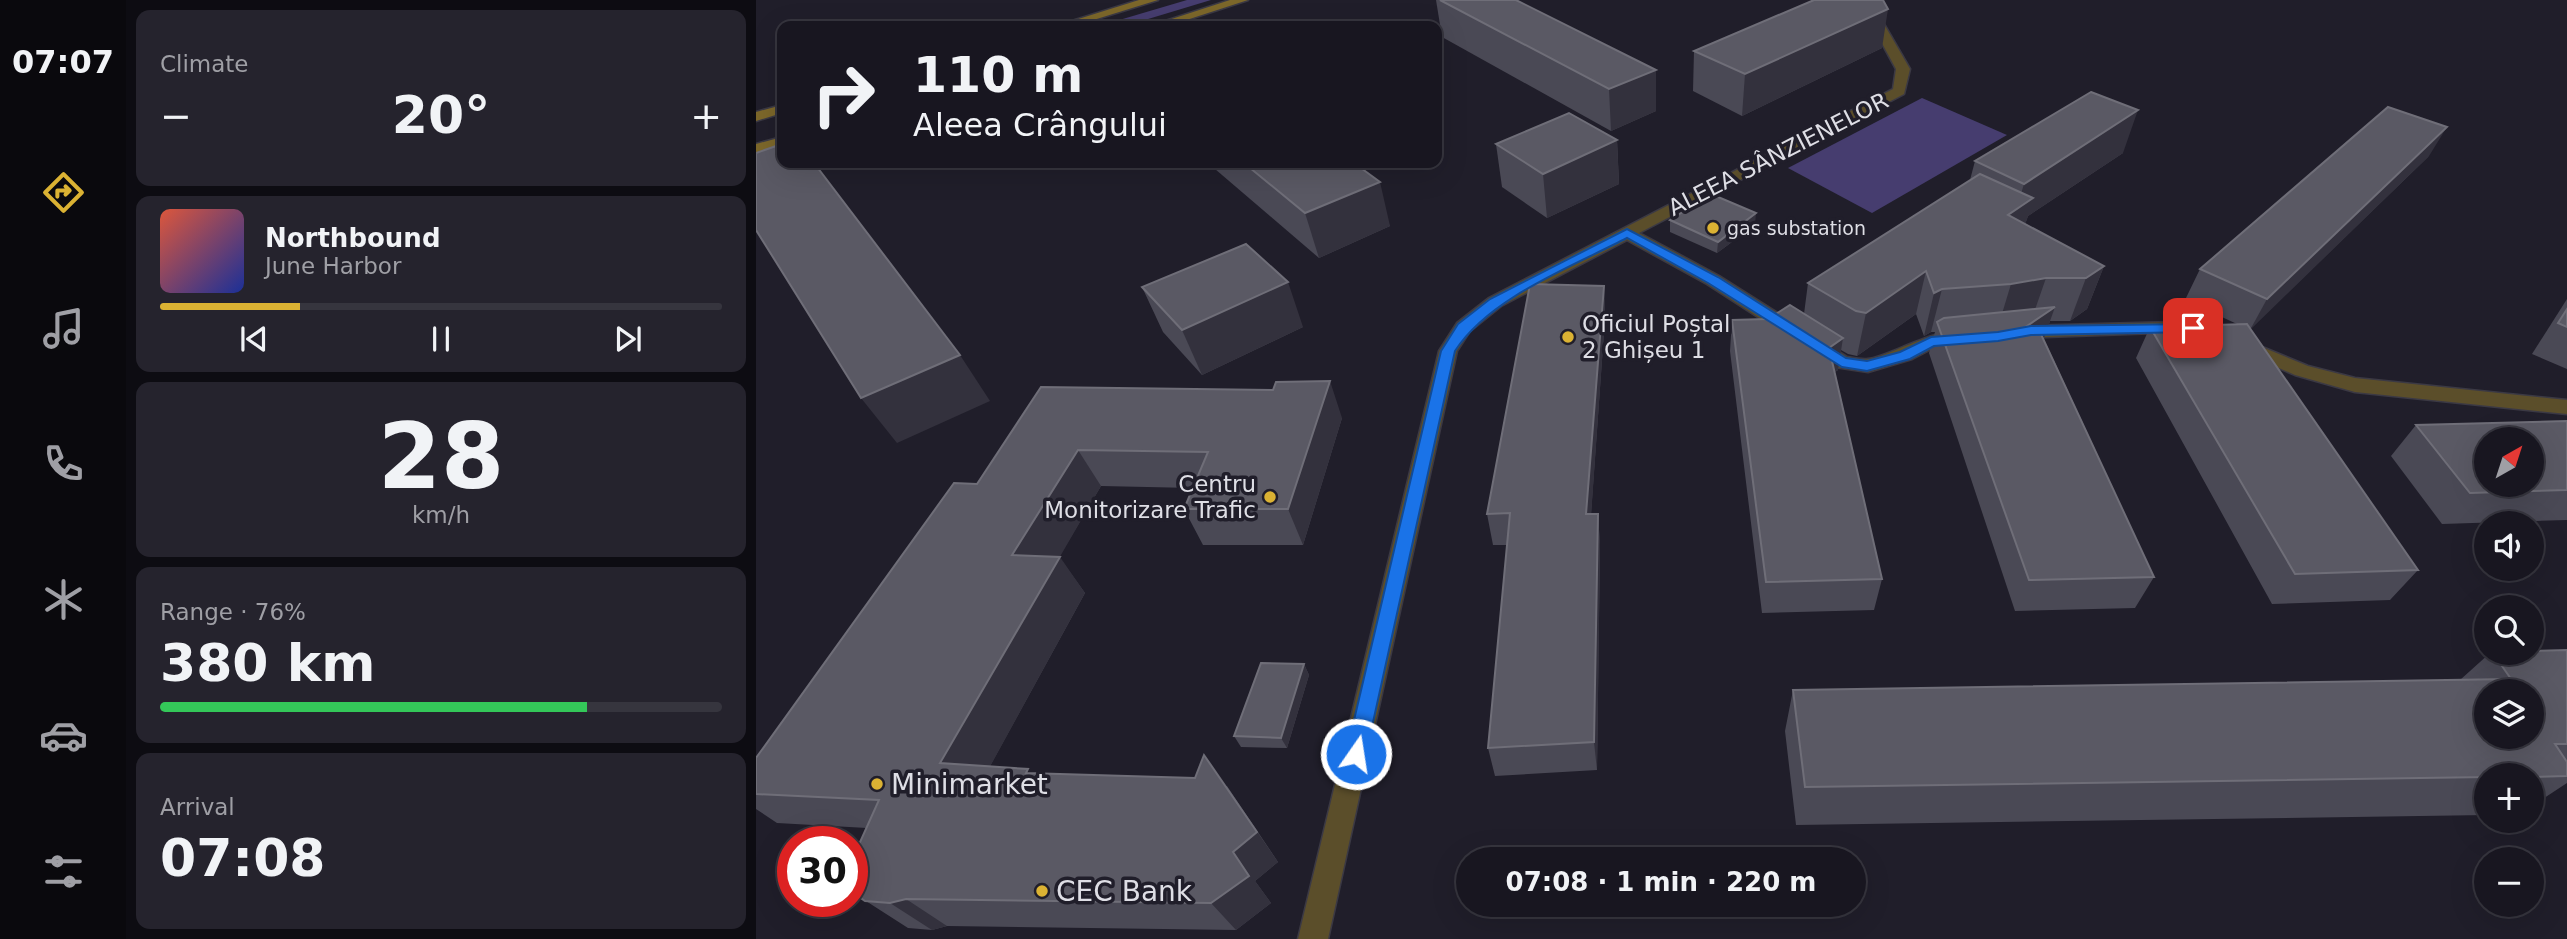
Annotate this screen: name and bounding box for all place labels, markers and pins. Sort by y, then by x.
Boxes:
place label: gas substation [1727,217,1866,239]
marker: gas substation [1705,220,1721,236]
pin [2163,298,2223,358]
place label: Oficiul Poștal 2 Ghișeu 1 [1582,311,1731,363]
marker: Oficiul Poștal 2 Ghișeu 1 [1560,329,1576,345]
place label: Centru Monitorizare Trafic [1044,471,1256,523]
marker: Centru Monitorizare Trafic [1262,489,1278,505]
place label: Minimarket [891,768,1048,801]
marker: Minimarket [869,776,885,792]
place label: CEC Bank [1056,875,1193,908]
marker: CEC Bank [1034,883,1050,899]

